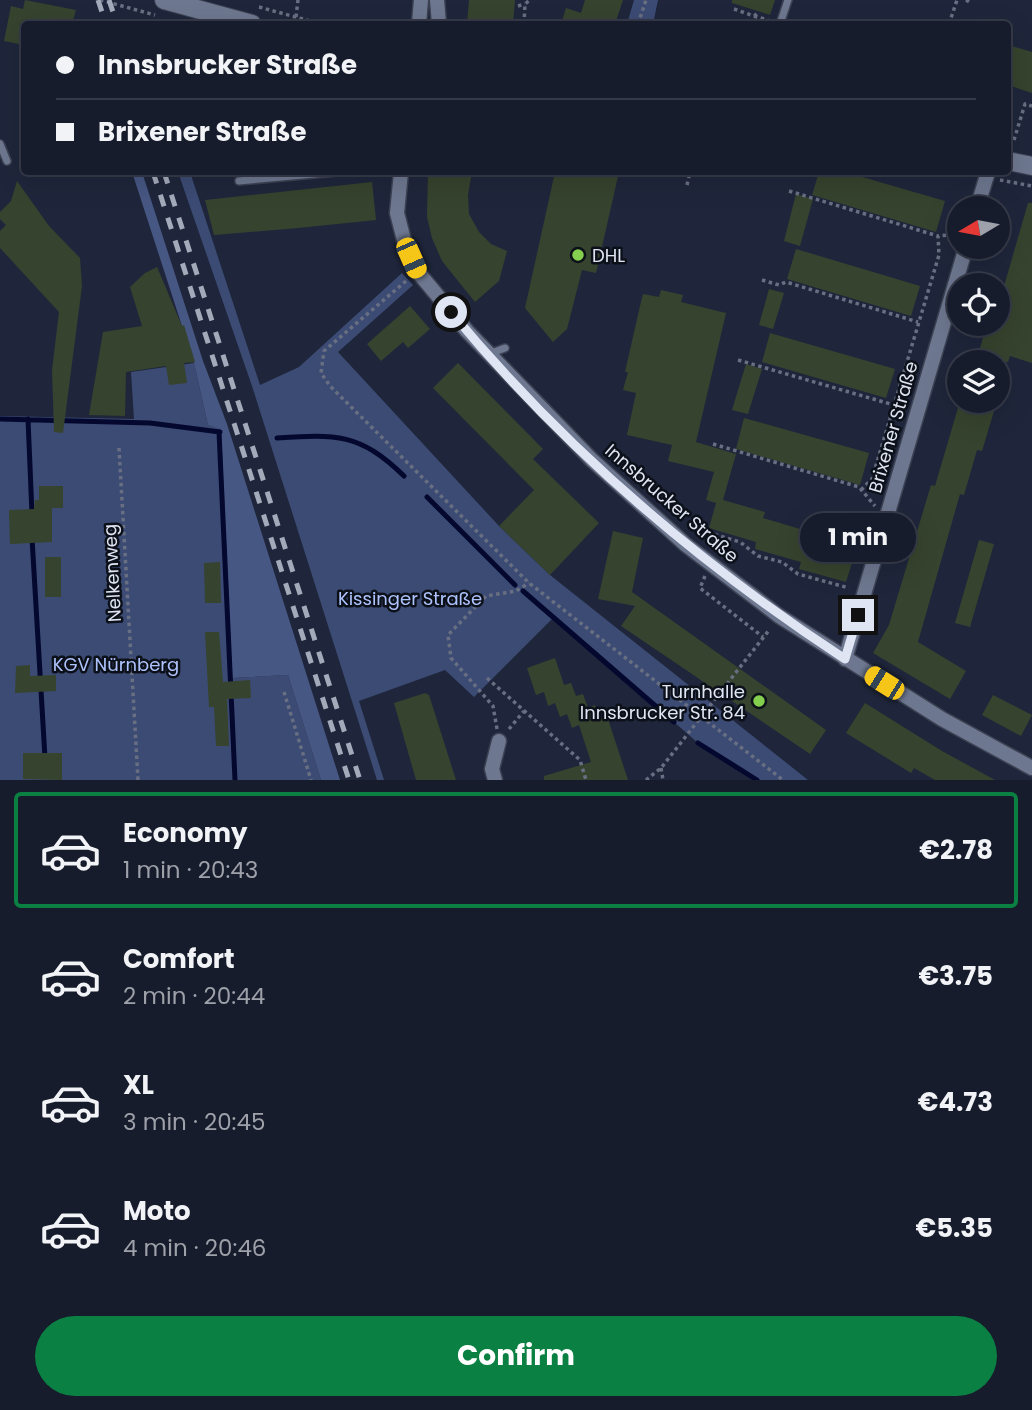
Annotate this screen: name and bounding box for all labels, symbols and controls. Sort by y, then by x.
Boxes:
text: Innsbrucker Straße [98,47,357,83]
text: Brixener Straße [98,114,307,150]
north arrow [947,196,1010,259]
map controls [947,196,1010,413]
car [393,235,430,281]
place label: DHL [592,243,625,268]
marker: DHL [570,247,586,263]
button: locate [947,273,1010,336]
route start [435,296,467,328]
button: layers [947,350,1010,413]
street label: Brixener Straße [862,358,924,496]
street label: Innsbrucker Straße [600,438,744,568]
callout: 1 min [800,514,916,562]
text: 1 min [828,521,888,553]
street label: Nelkenweg [97,523,127,623]
park label: Kissinger Straße [338,586,482,611]
route end [842,599,874,631]
park label: KGV Nürnberg [53,652,179,677]
car [861,663,908,703]
place label: Turnhalle Innsbrucker Str. 84 [580,679,745,725]
marker: Turnhalle Innsbrucker Str. 84 [751,693,767,709]
text: Economy [123,815,247,851]
icon: car [39,819,102,882]
text: €2.78 [919,832,993,868]
text: 1 min · 20:43 [123,854,258,886]
text: Comfort [123,941,235,977]
icon: car [39,945,102,1008]
text: €3.75 [918,958,993,994]
text: 2 min · 20:44 [123,980,265,1012]
text: XL [123,1067,154,1103]
icon: car [39,1071,102,1134]
text: €4.73 [918,1084,993,1120]
text: 3 min · 20:45 [123,1106,265,1138]
text: Moto [123,1193,191,1229]
icon: car [39,1197,102,1260]
text: €5.35 [915,1210,993,1246]
text: 4 min · 20:46 [123,1232,266,1264]
button: Confirm [35,1316,997,1396]

